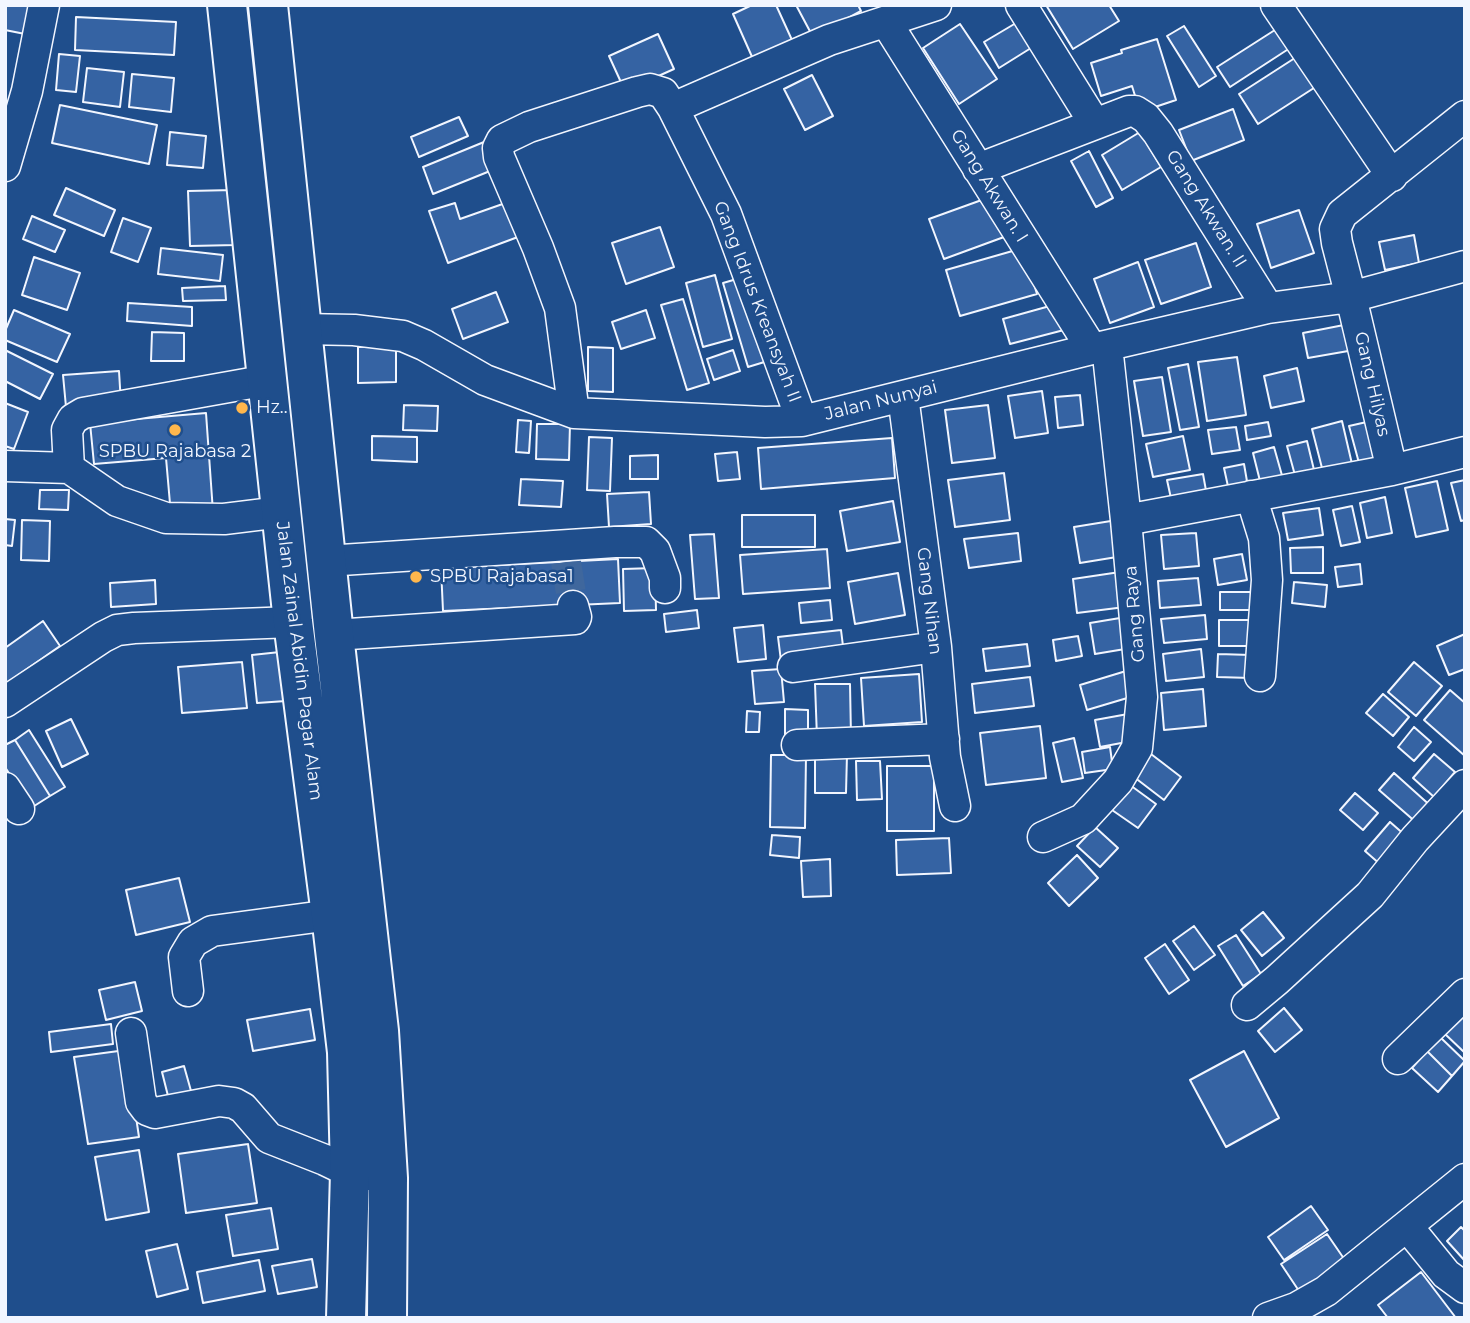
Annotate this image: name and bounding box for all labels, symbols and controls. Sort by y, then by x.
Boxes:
street label: Gang Akwan. I [946,126,1032,246]
street label: Gang Akwan. II [1161,146,1251,272]
street label: Gang Idrus Kreansyah II [709,198,805,406]
street label: Gang Hilyas [1349,330,1395,438]
street label: Jalan Nunyai [822,377,940,425]
place label: Hz.. [256,397,287,419]
marker: Hz.. [234,400,250,416]
marker: SPBU Rajabasa 2 [167,422,183,438]
place label: SPBU Rajabasa 2 [99,441,251,463]
street label: Jalan Zainal Abidin Pagar Alam [271,520,327,802]
street label: Gang Nihan [912,546,946,656]
street label: Gang Raya [1120,565,1150,663]
place label: SPBU Rajabasa1 [430,566,574,588]
marker: SPBU Rajabasa1 [408,569,424,585]

